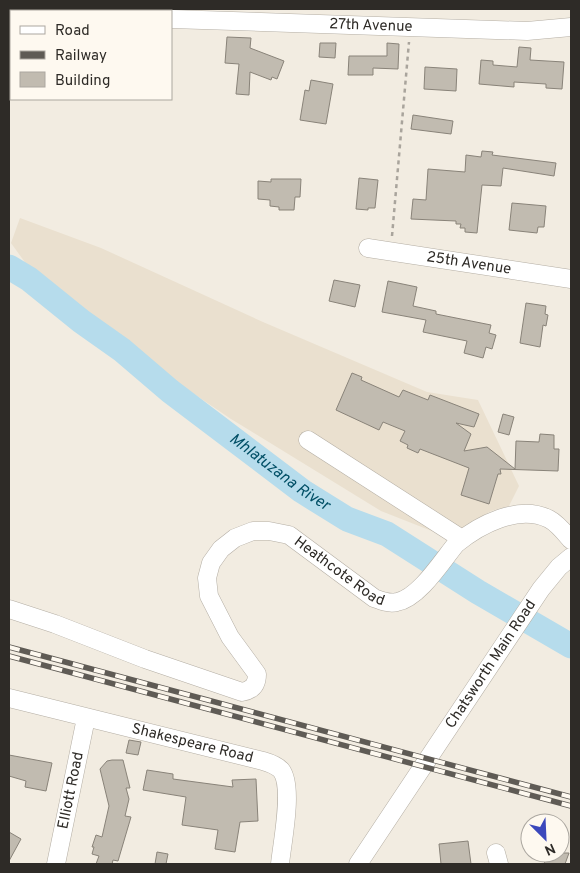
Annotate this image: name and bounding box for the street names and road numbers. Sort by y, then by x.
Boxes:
street label: 27th Avenue [329,15,413,37]
street label: 25th Avenue [425,248,513,279]
street label: Heathcote Road [290,532,387,611]
street label: Chatsworth Main Road [441,596,541,732]
street label: Shakespeare Road [130,719,255,768]
street label: Elliott Road [54,750,88,831]

